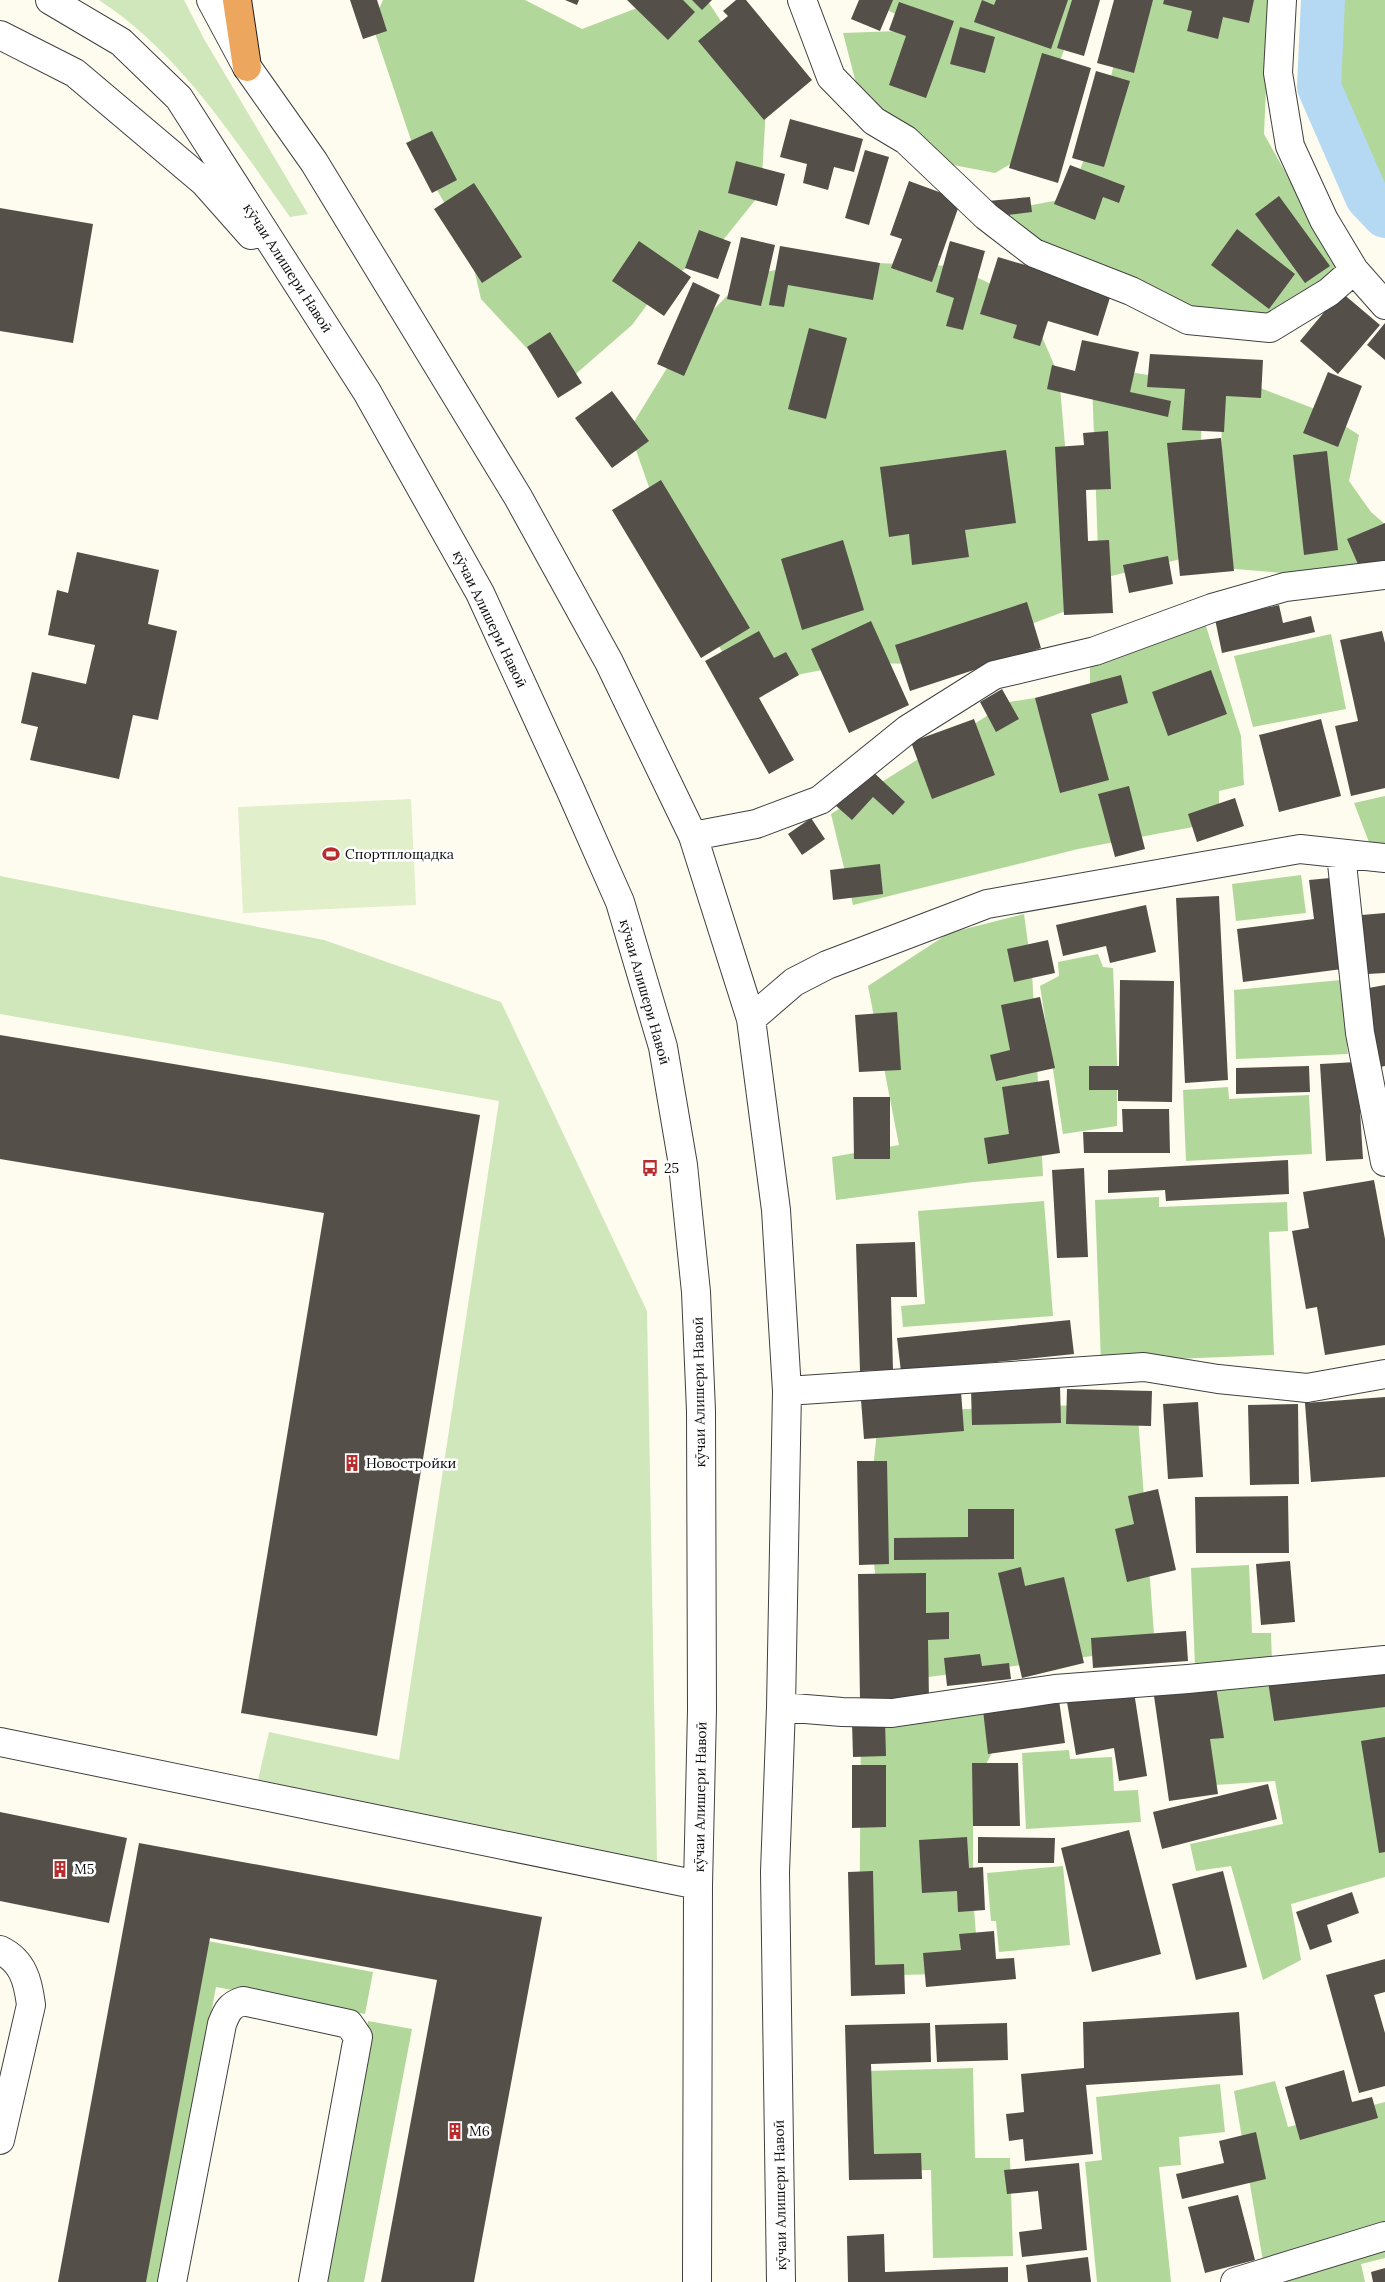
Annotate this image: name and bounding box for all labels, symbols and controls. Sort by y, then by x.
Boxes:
street label: кӯчаи Алишери Навоӣ [239,200,337,336]
street label: кӯчаи Алишери Навоӣ [449,547,531,691]
sports icon: Спортплощадка [321,844,341,864]
place label: Спортплощадка [345,845,454,863]
street label: кӯчаи Алишери Навоӣ [616,917,674,1067]
bus stop icon: 25 [640,1158,660,1178]
place label: 25 [664,1159,679,1177]
street label: кӯчаи Алишери Навоӣ [689,1316,709,1467]
building icon: Новостройки [342,1453,362,1473]
place label: Новостройки [366,1454,457,1472]
street label: кӯчаи Алишери Навоӣ [690,1721,710,1872]
building icon: М5 [50,1859,70,1879]
place label: М5 [74,1860,94,1878]
street label: кӯчаи Алишери Навоӣ [770,2119,790,2270]
building icon: М6 [445,2121,465,2141]
place label: М6 [469,2122,490,2140]

